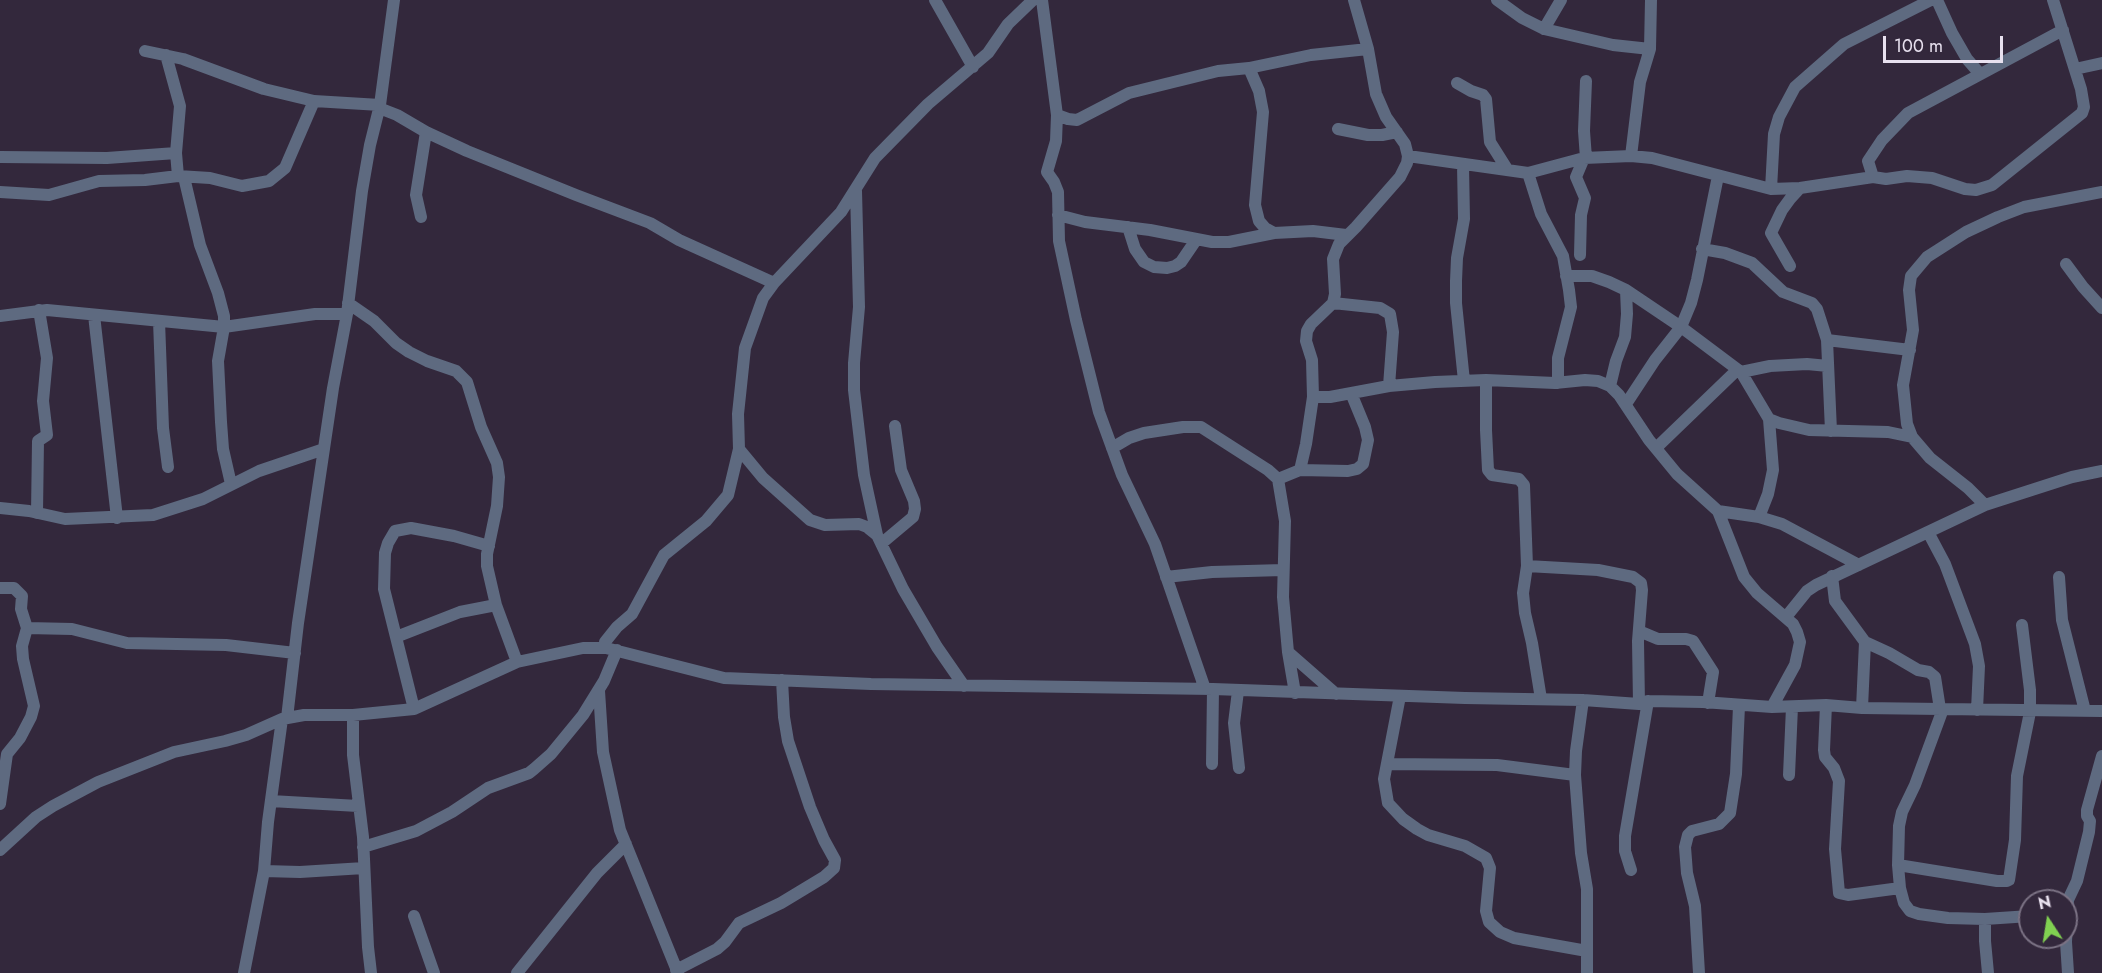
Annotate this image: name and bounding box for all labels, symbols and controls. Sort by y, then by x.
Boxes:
scale bar [1886,24,2006,62]
text: 100 m [1894,33,1943,59]
north arrow [2018,889,2078,949]
text: N [2036,890,2053,915]

